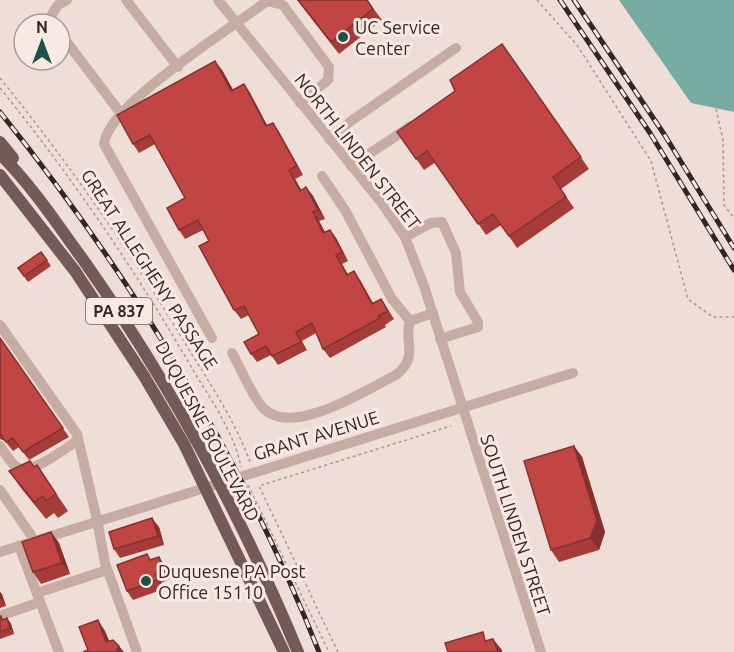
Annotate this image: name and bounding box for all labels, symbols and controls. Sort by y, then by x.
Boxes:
north arrow [12,12,72,72]
place label: UC Service Center [355,17,440,58]
text: N [36,18,48,36]
marker: UC Service Center [336,30,350,44]
street label: NORTH LINDEN STREET [291,69,425,233]
street label: GREAT ALLEGHENY PASSAGE [78,165,222,373]
road number: PA 837 [86,298,152,324]
street label: DUQUESNE BOULEVARD [151,338,264,525]
street label: GRANT AVENUE [251,406,381,464]
street label: SOUTH LINDEN STREET [477,432,555,618]
place label: Duquesne PA Post Office 15110 [158,561,306,602]
marker: Duquesne PA Post Office 15110 [139,574,153,588]

